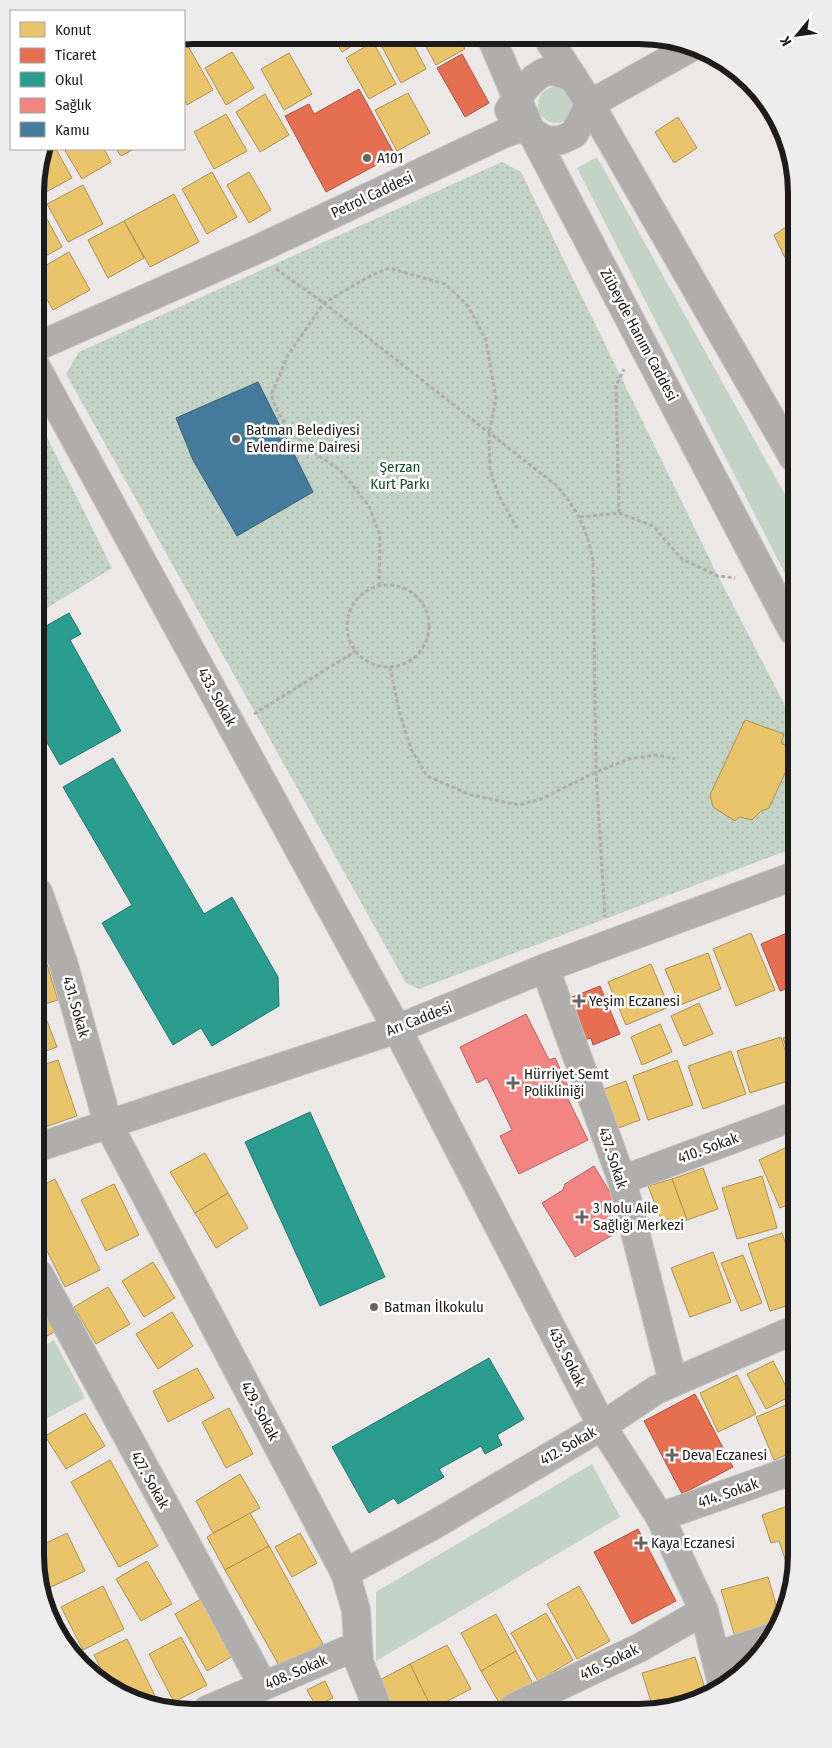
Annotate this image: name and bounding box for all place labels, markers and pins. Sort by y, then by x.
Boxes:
place label: A101 [377,149,403,167]
marker: A101 [361,152,373,164]
place label: Batman Belediyesi Evlendirme Dairesi [246,421,360,456]
marker: Batman Belediyesi Evlendirme Dairesi [230,433,242,445]
place label: Yeşim Eczanesi [589,992,680,1010]
marker: Yeşim Eczanesi [573,995,585,1007]
place label: Hürriyet Semt Polikliniği [524,1065,609,1100]
marker: Hürriyet Semt Polikliniği [506,1076,520,1090]
place label: 3 Nolu Aile Sağlığı Merkezi [593,1199,684,1234]
marker: 3 Nolu Aile Sağlığı Merkezi [575,1210,589,1224]
place label: Batman İlkokulu [384,1298,484,1316]
marker: Batman İlkokulu [368,1301,380,1313]
place label: Deva Eczanesi [682,1446,767,1464]
marker: Deva Eczanesi [666,1449,678,1461]
place label: Kaya Eczanesi [651,1534,735,1552]
marker: Kaya Eczanesi [635,1537,647,1549]

